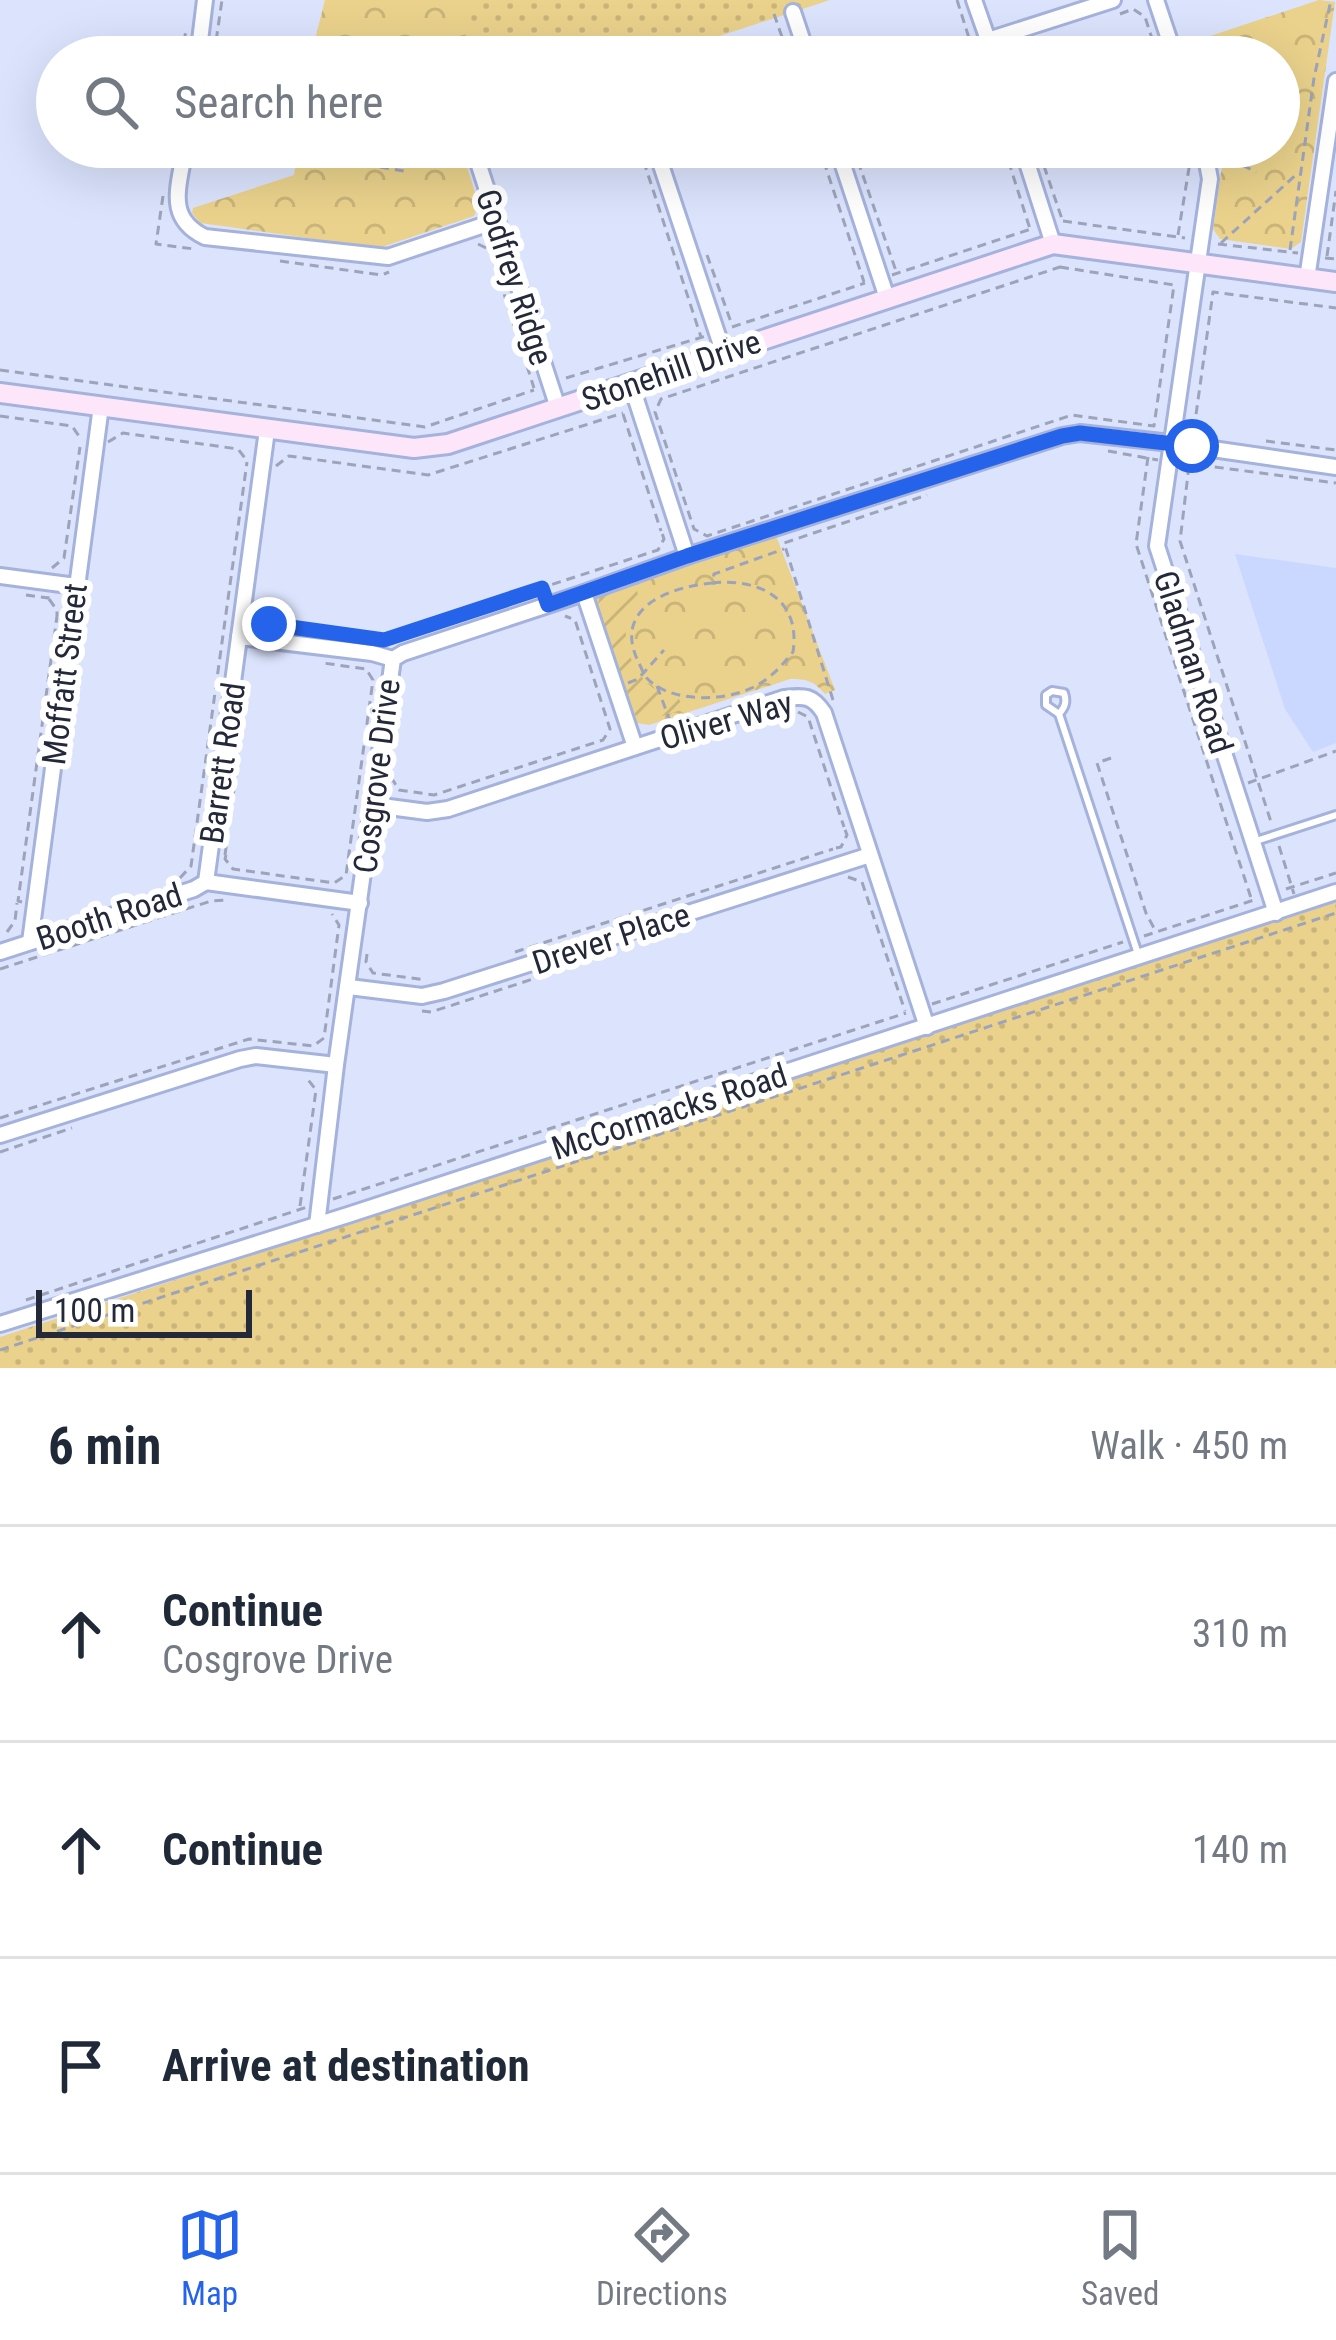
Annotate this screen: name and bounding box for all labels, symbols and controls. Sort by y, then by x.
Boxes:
search box [36,36,1300,168]
icon: search [78,69,144,135]
text: Search here [174,76,383,129]
street label: Godfrey Ridge [468,184,561,370]
street label: Stonehill Drive [577,322,766,419]
route start [1165,419,1219,473]
street label: Gladman Road [1146,566,1241,758]
street label: Moffatt Street [34,581,95,767]
route end [242,597,296,651]
street label: Cosgrove Drive [345,677,408,875]
street label: Barrett Road [192,680,253,846]
street label: Oliver Way [655,683,797,758]
street label: Booth Road [31,875,187,958]
street label: Drever Place [528,895,695,982]
street label: McCormacks Road [547,1055,792,1168]
scale bar [36,1284,252,1337]
text: 100 m [54,1291,135,1330]
text: 6 min [48,1417,161,1476]
text: Walk · 450 m [1090,1423,1288,1469]
text: Continue [162,1584,323,1637]
icon: ahead [48,1601,114,1667]
text: 310 m [1192,1611,1288,1657]
text: Cosgrove Drive [162,1637,393,1683]
icon: ahead [48,1817,114,1883]
text: Continue [162,1823,323,1876]
text: 140 m [1192,1827,1288,1873]
icon: arrive [48,2033,114,2099]
text: Arrive at destination [162,2039,530,2092]
tab: Map [177,2202,243,2313]
tab: Directions [596,2202,728,2313]
tab: Saved [1081,2202,1159,2313]

